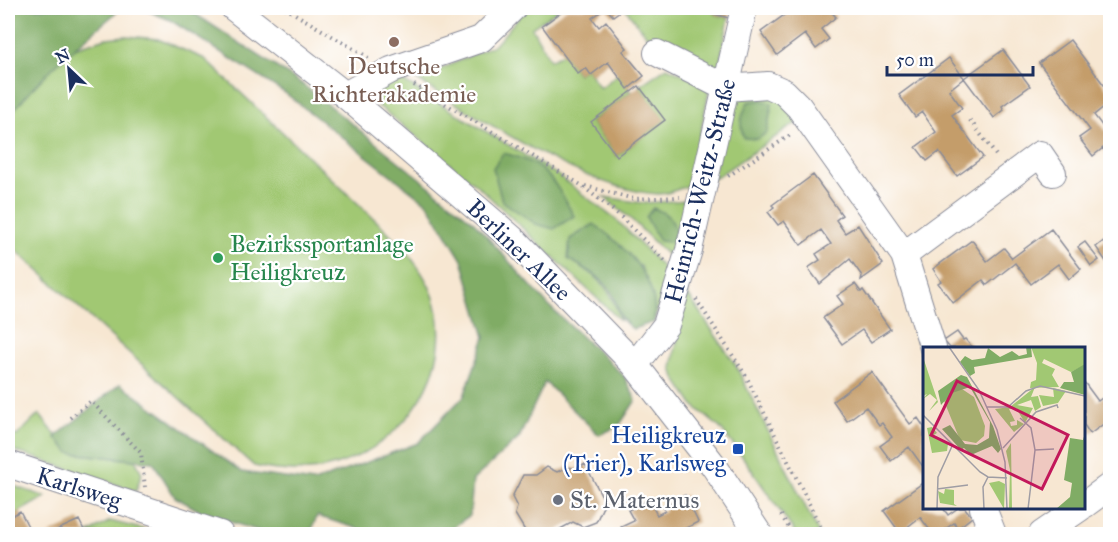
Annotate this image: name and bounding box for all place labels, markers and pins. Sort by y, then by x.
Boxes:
marker: Deutsche Richterakademie [387,35,401,49]
place label: Deutsche Richterakademie [312,51,476,109]
place label: Bezirkssportanlage Heiligkreuz [230,229,414,287]
marker: Bezirkssportanlage Heiligkreuz [211,251,225,265]
place label: Heiligkreuz (Trier), Karlsweg [563,420,727,478]
marker: Heiligkreuz (Trier), Karlsweg [731,442,745,456]
place label: St. Maternus [570,485,699,515]
marker: St. Maternus [551,493,565,507]

